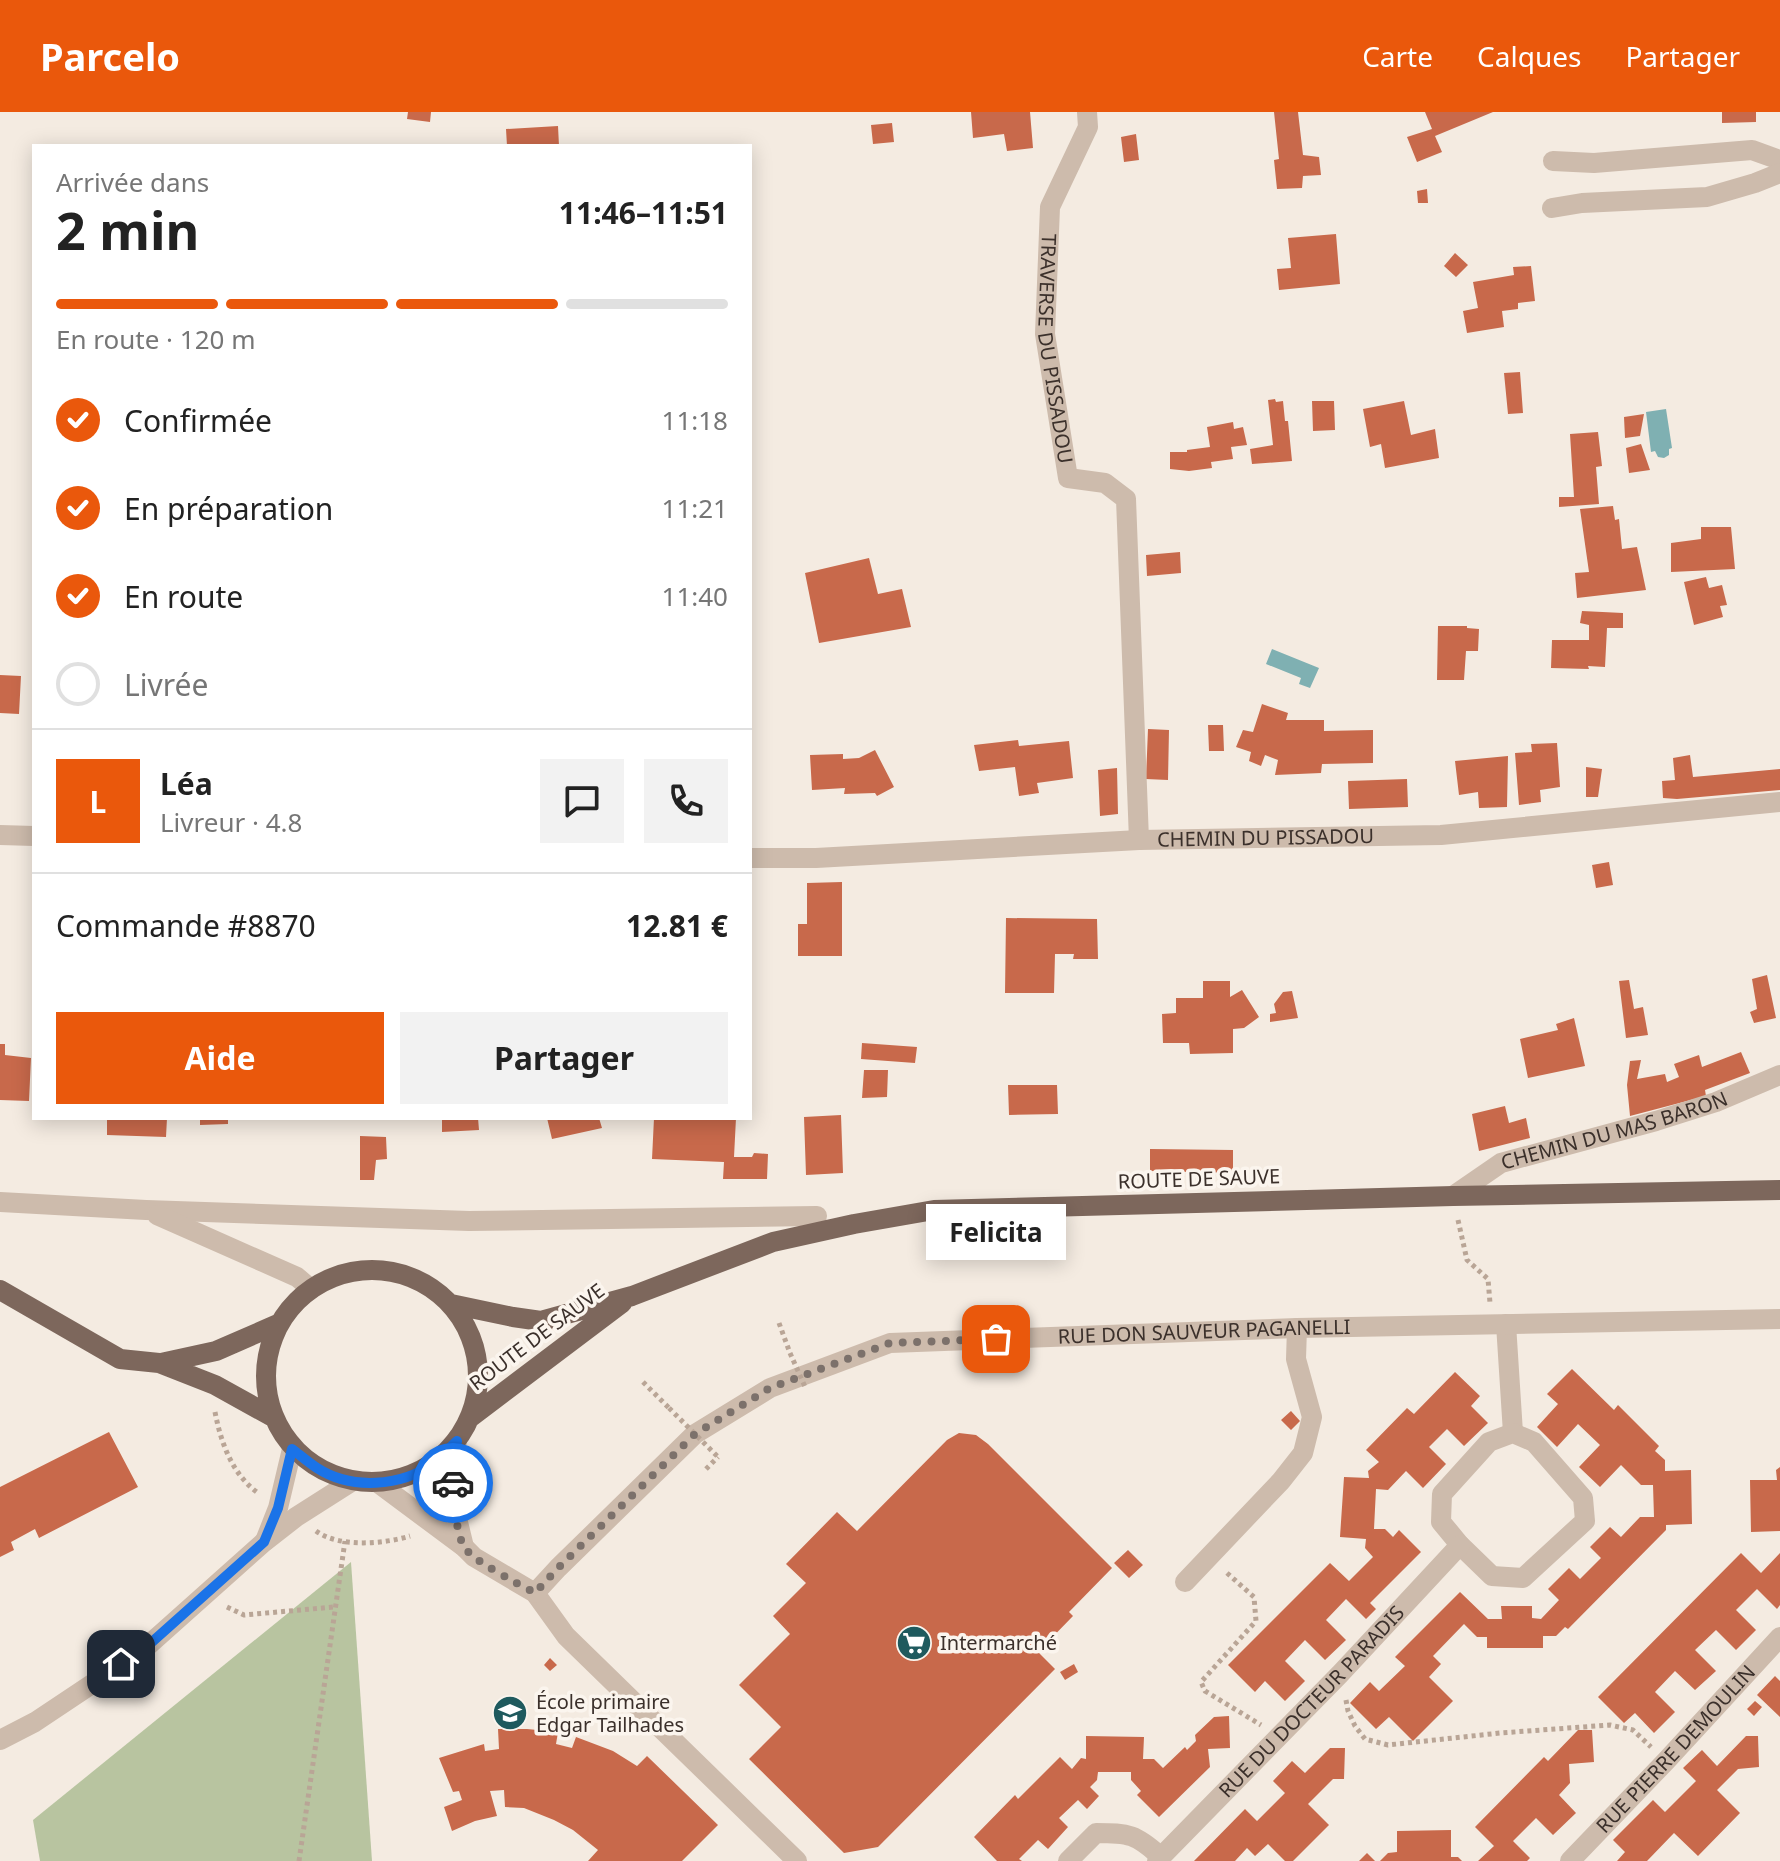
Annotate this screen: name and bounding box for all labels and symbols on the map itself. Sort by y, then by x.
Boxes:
street label: TRAVERSE DU PISSADOU [1032,233,1079,465]
street label: CHEMIN DU PISSADOU [1157,822,1374,853]
street label: CHEMIN DU MAS BARON [1498,1085,1732,1175]
street label: ROUTE DE SAUVE [1117,1162,1281,1195]
callout: Felicita [926,1203,1066,1259]
street label: ROUTE DE SAUVE [464,1277,610,1396]
pin [962,1305,1030,1373]
street label: RUE DON SAUVEUR PAGANELLI [1057,1313,1351,1350]
courier [413,1443,493,1523]
street label: RUE DU DOCTEUR PARADIS [1212,1599,1410,1803]
supermarket icon: Intermarché [895,1624,933,1662]
place label: Intermarché [940,1629,1057,1656]
pin [87,1630,155,1698]
street label: RUE PIERRE DEMOULIN [1590,1659,1761,1839]
place label: École primaire Edgar Tailhades [536,1688,684,1738]
school or university icon: École primaire Edgar Tailhades [491,1694,529,1732]

